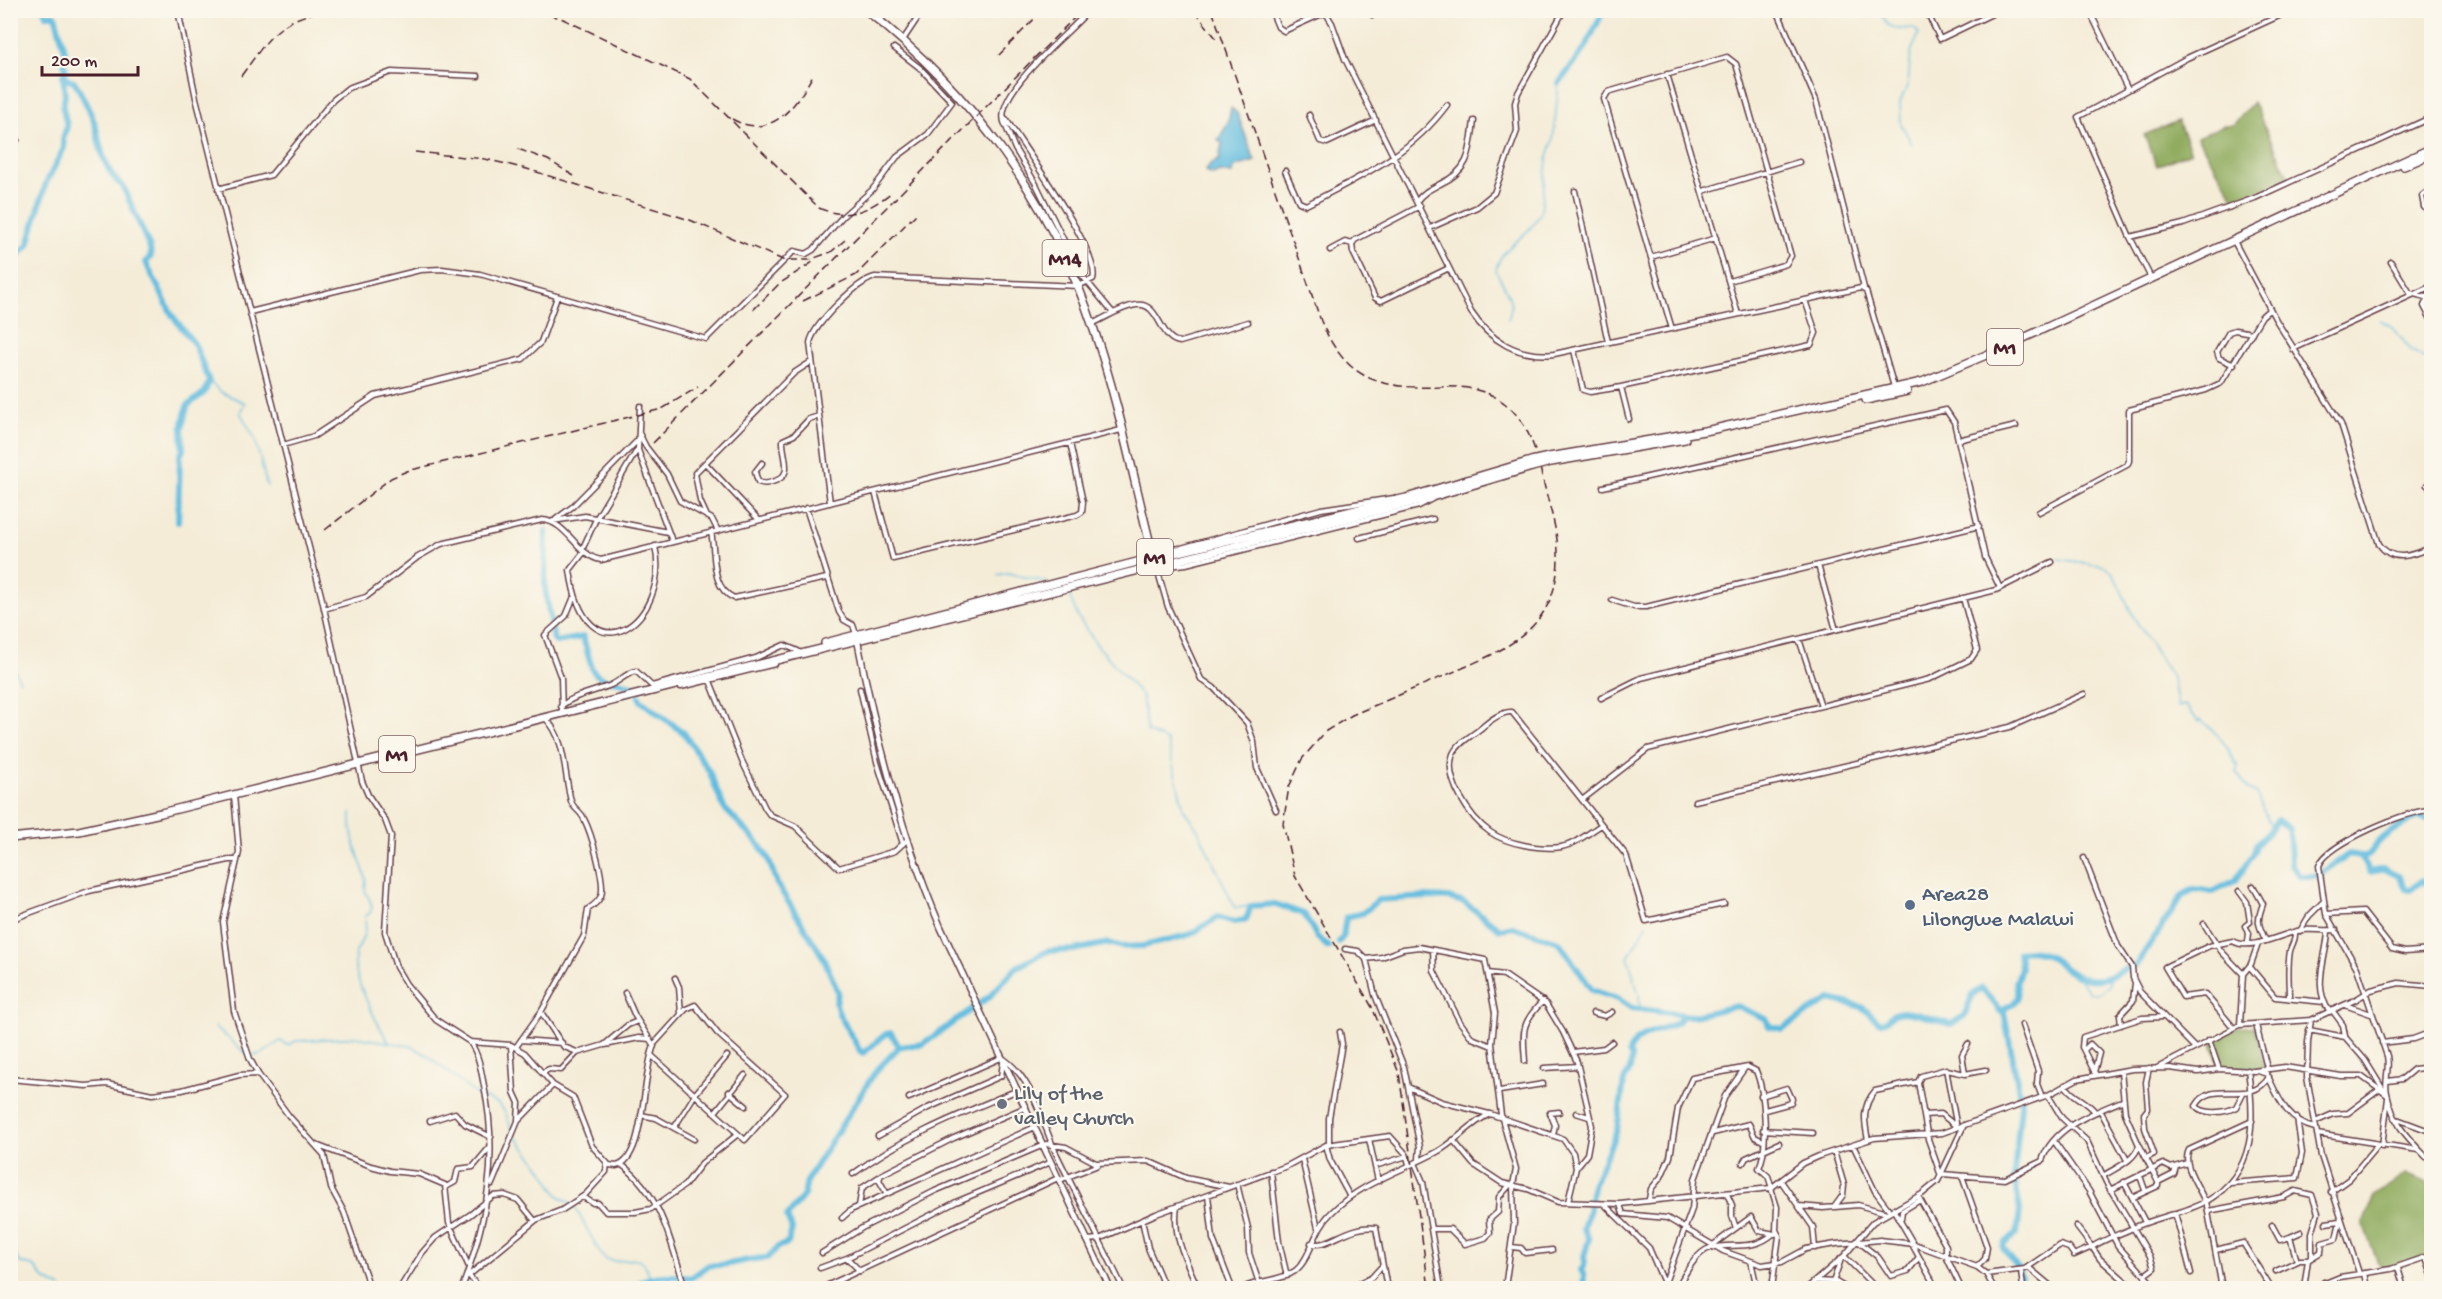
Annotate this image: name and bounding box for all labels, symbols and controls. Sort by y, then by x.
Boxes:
scale bar [42,39,138,77]
text: 200 m [51,52,98,73]
road number: M14 [1042,240,1088,276]
road number: M1 [1987,329,2023,365]
road number: M1 [1137,539,1173,575]
road number: M1 [379,736,415,772]
place label: Area28 Lilongwe Malawi [1922,883,2074,934]
marker: Area28 Lilongwe Malawi [1903,898,1917,912]
place label: Lily of the valley Church [1014,1082,1134,1133]
marker: Lily of the valley Church [995,1097,1009,1111]

